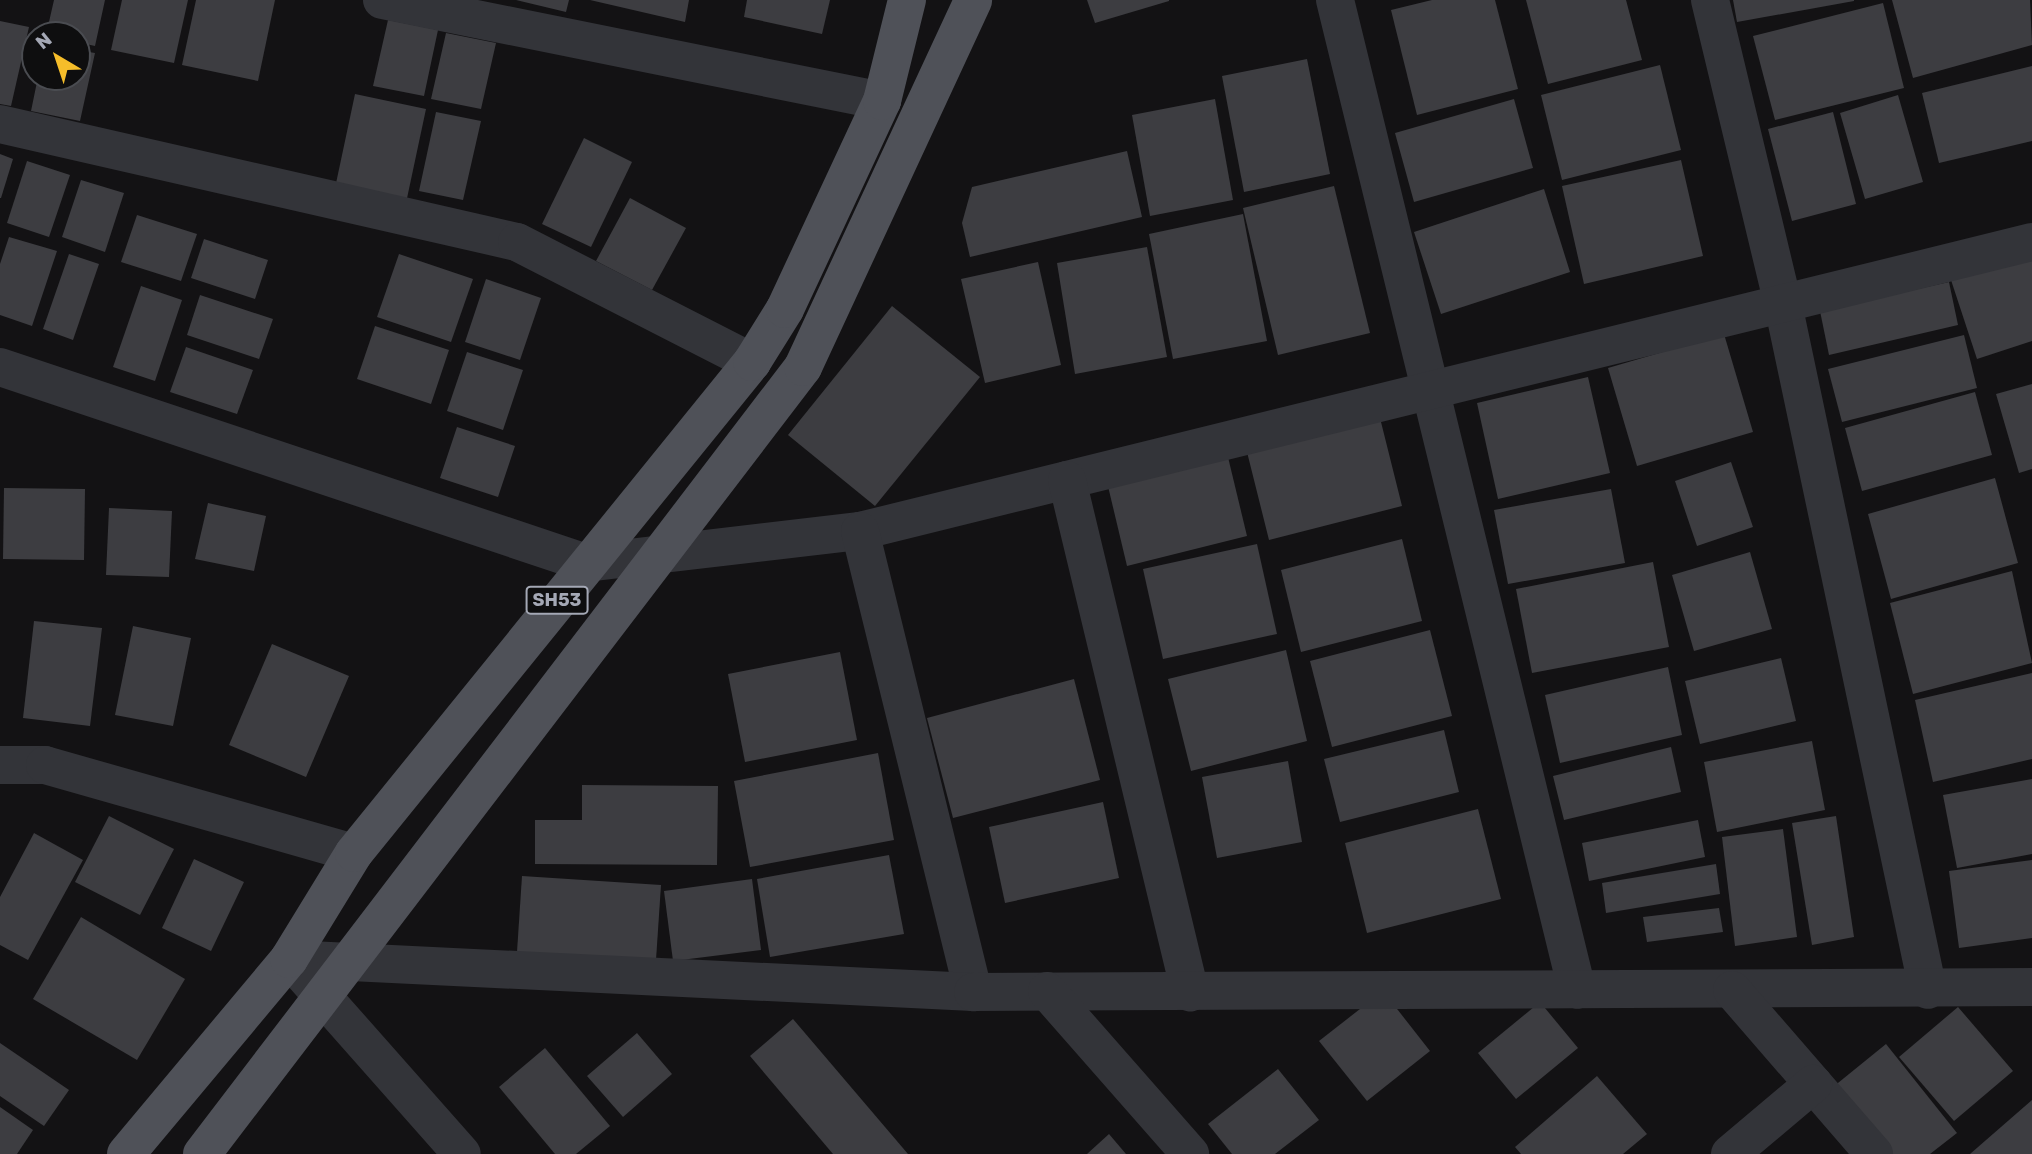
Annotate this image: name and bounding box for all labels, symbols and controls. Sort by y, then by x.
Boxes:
north arrow [21,21,91,91]
text: N [31,28,56,54]
road number: SH53 [526,586,588,614]

